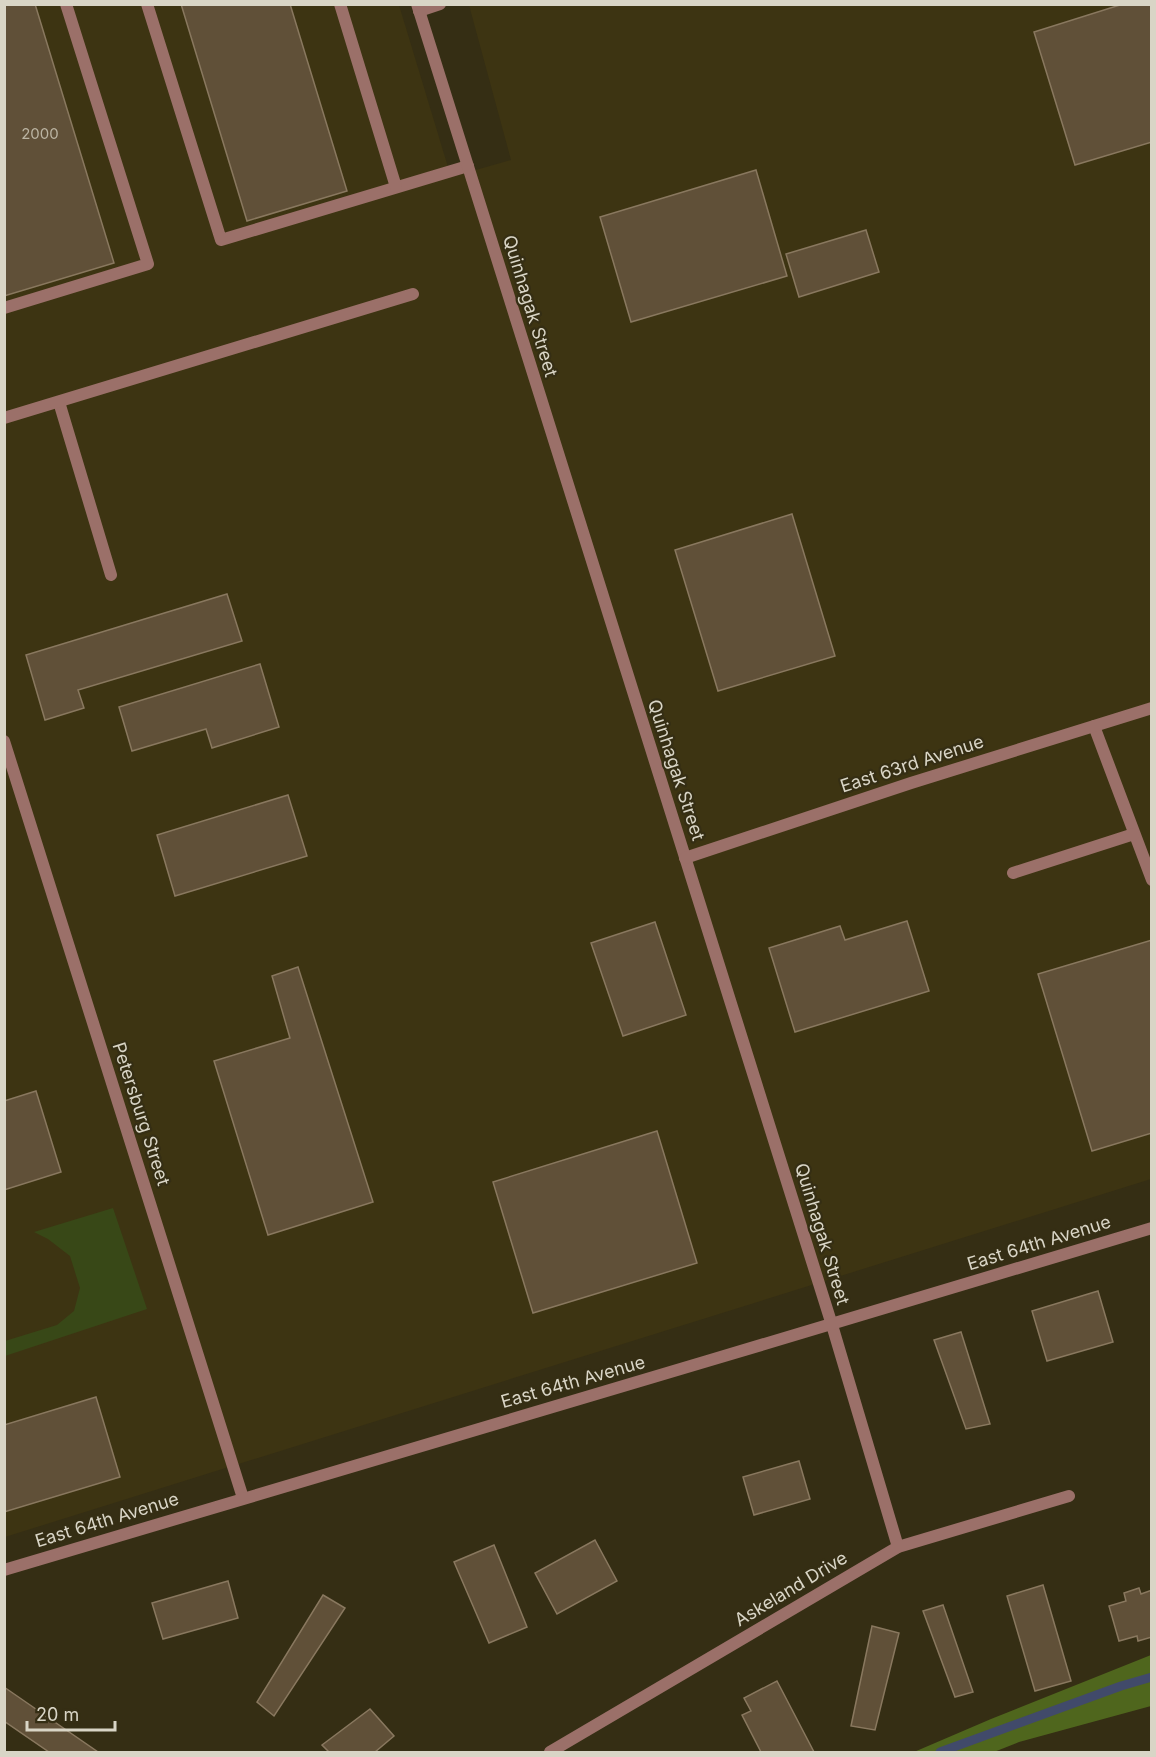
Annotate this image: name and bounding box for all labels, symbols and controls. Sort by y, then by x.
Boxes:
house number: 2000 [21,124,59,143]
street label: Quinhagak Street [499,232,562,379]
street label: Quinhagak Street [644,697,709,843]
street label: East 63rd Avenue [838,730,986,797]
street label: Petersburg Street [108,1040,175,1188]
street label: Quinhagak Street [791,1160,854,1307]
street label: East 64th Avenue [965,1211,1113,1274]
street label: East 64th Avenue [498,1351,647,1412]
street label: East 64th Avenue [33,1488,181,1551]
street label: Askeland Drive [731,1547,851,1630]
scale bar [27,1694,116,1732]
text: 20 m [36,1704,79,1725]

